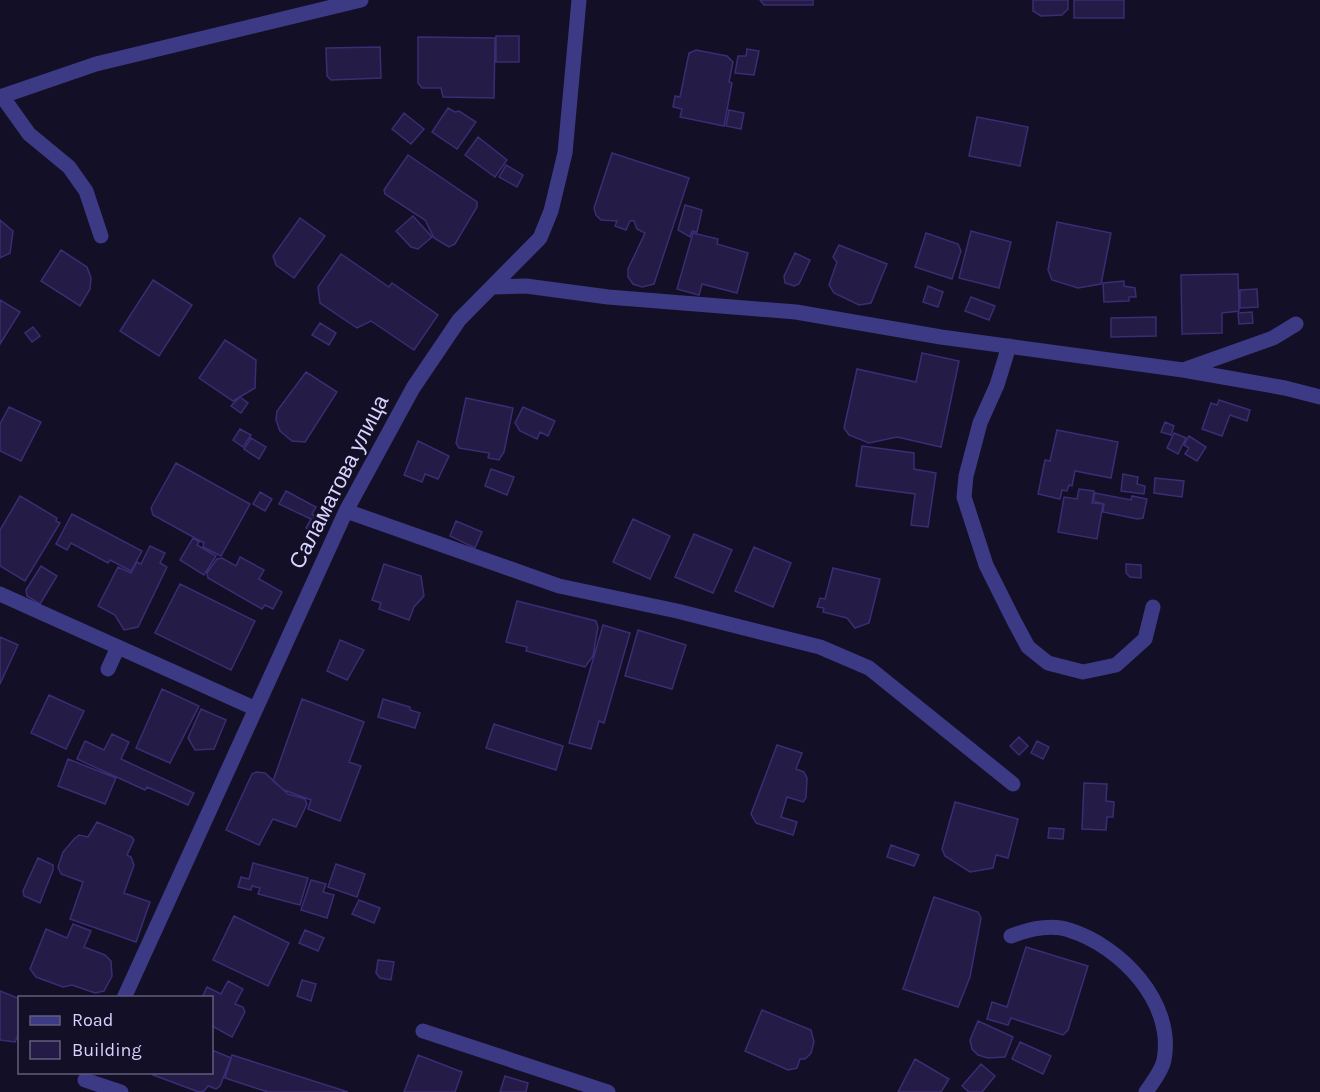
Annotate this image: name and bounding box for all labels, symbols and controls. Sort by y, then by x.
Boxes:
street label: Саламатова улица [284,390,394,573]
legend [18,996,213,1074]
text: Road [72,1009,113,1031]
text: Building [72,1039,142,1061]

